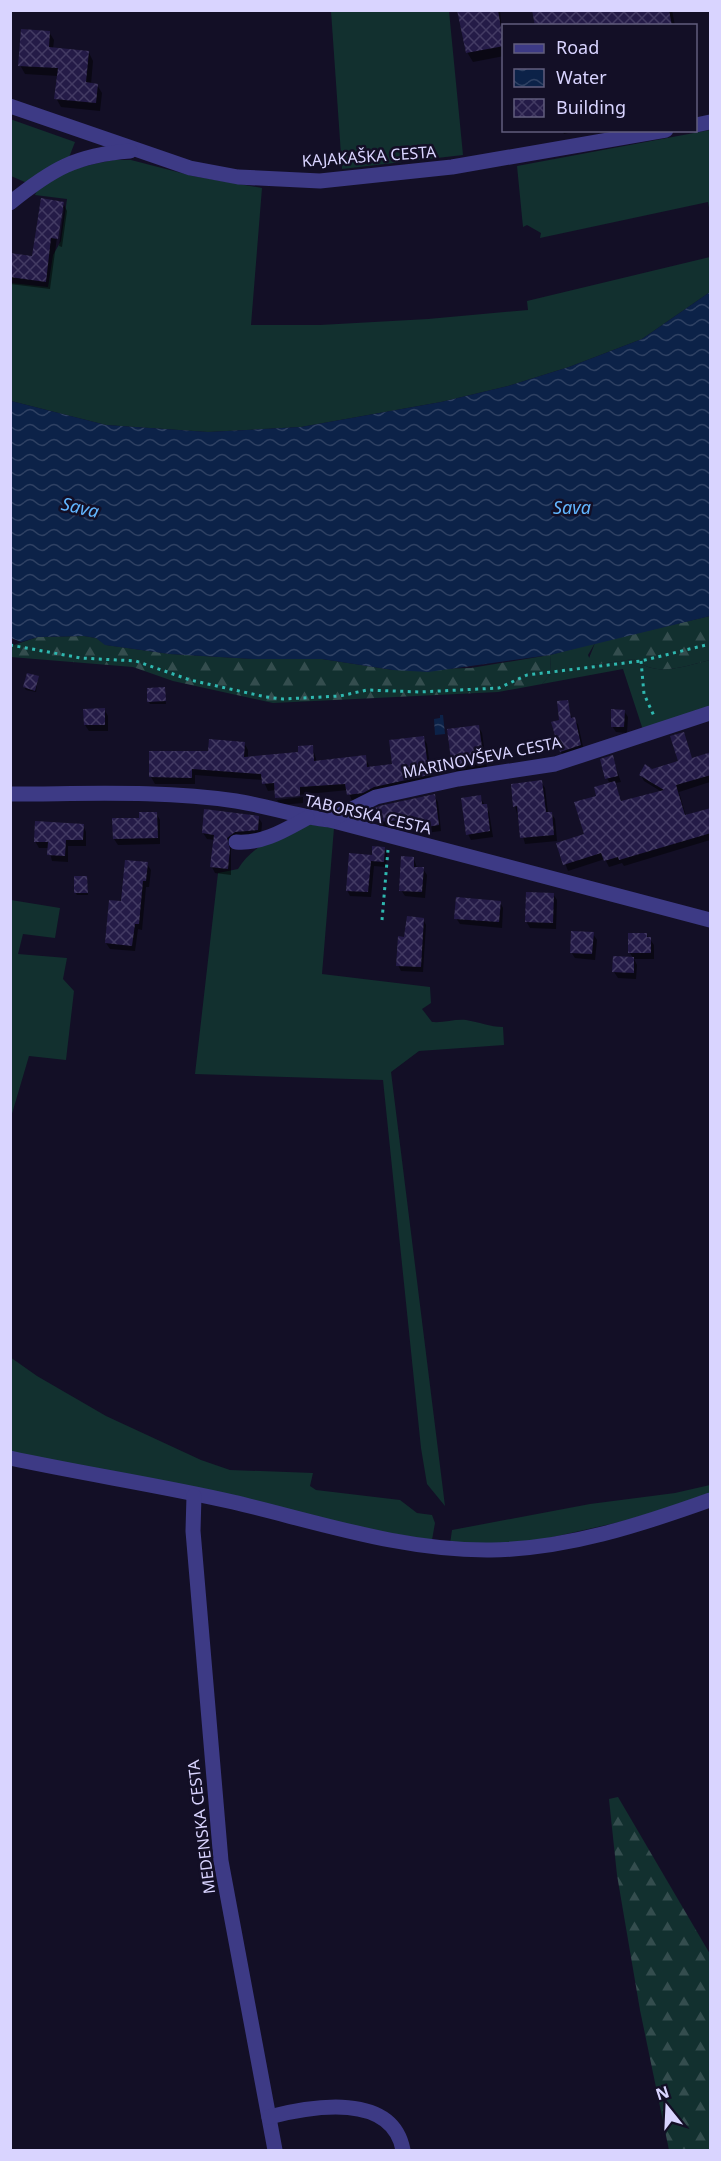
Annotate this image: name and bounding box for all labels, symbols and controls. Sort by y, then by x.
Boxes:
legend [502,24,697,132]
text: Road [556,35,599,59]
text: Water [556,65,607,89]
text: Building [556,95,626,119]
street label: KAJAKAŠKA CESTA [301,140,438,172]
water label: Sava [59,491,101,523]
water label: Sava [553,495,591,519]
street label: MARINOVŠEVA CESTA [401,731,564,783]
street label: TABORSKA CESTA [302,789,434,839]
street label: MEDENSKA CESTA [182,1758,220,1895]
north arrow [637,2077,697,2137]
text: N [653,2080,672,2105]

